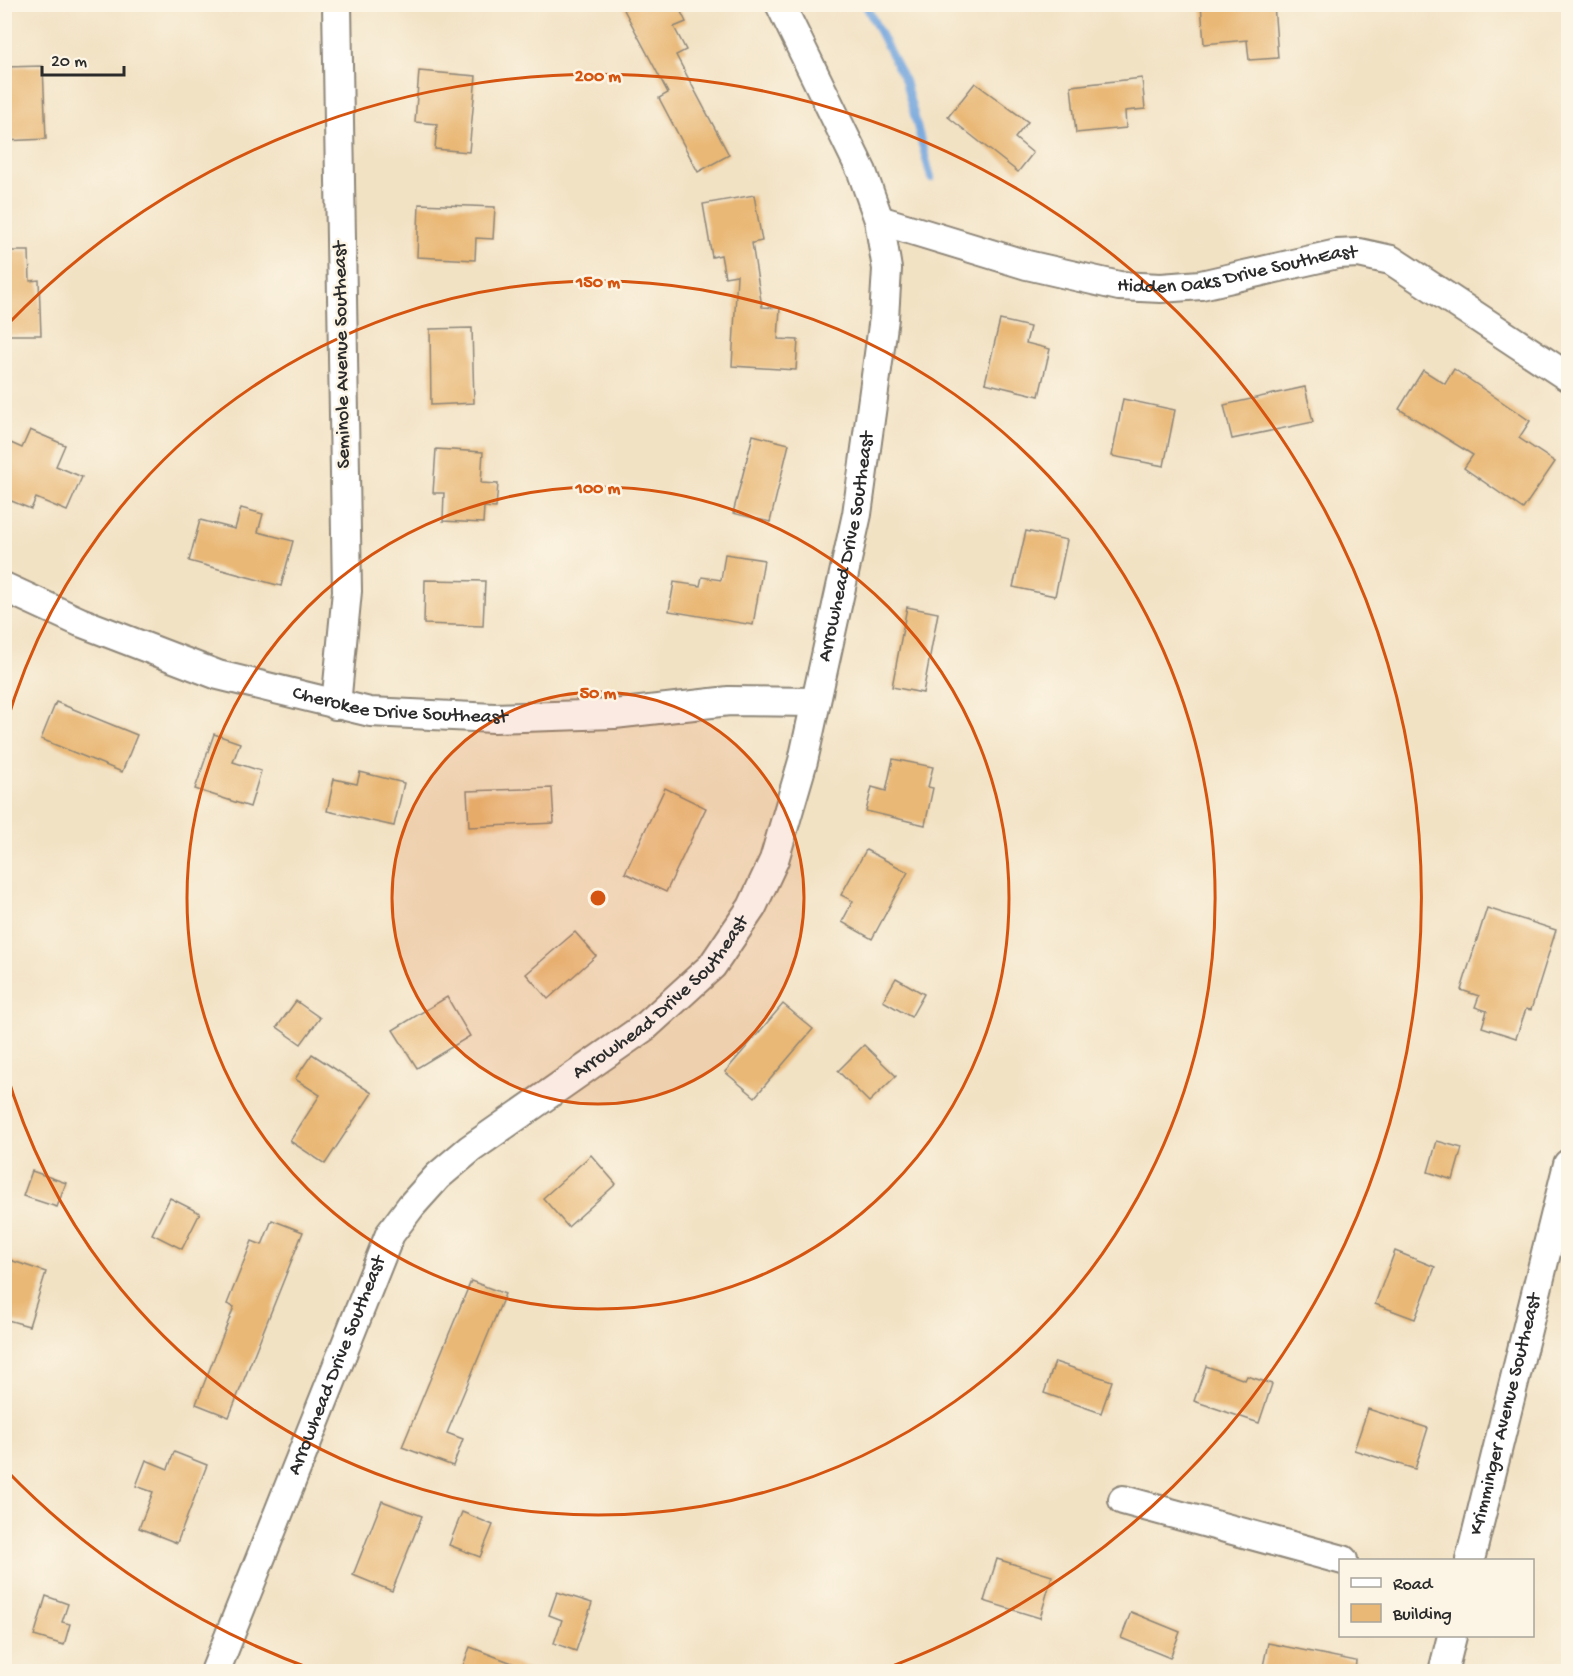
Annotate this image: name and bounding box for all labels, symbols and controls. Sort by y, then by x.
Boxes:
scale bar [42,39,124,77]
text: 20 m [51,52,87,73]
text: 200 m [575,67,621,88]
street label: Seminole Avenue Southeast [329,239,356,469]
street label: Hidden Oaks Drive SouthEast [1117,242,1359,300]
text: 150 m [575,273,620,294]
street label: Arrowhead Drive Southeast [814,428,880,664]
text: 100 m [575,479,621,500]
street label: Cherokee Drive Southeast [290,682,510,730]
text: 50 m [580,684,617,705]
centre of rings [588,888,608,908]
street label: Arrowhead Drive Southeast [568,910,755,1085]
street label: Arrowhead Drive Southeast [283,1251,392,1478]
street label: Krimminger Avenue Southeast [1465,1289,1547,1538]
legend [1339,1559,1534,1637]
text: Road [1393,1575,1434,1596]
text: Building [1392,1605,1452,1626]

